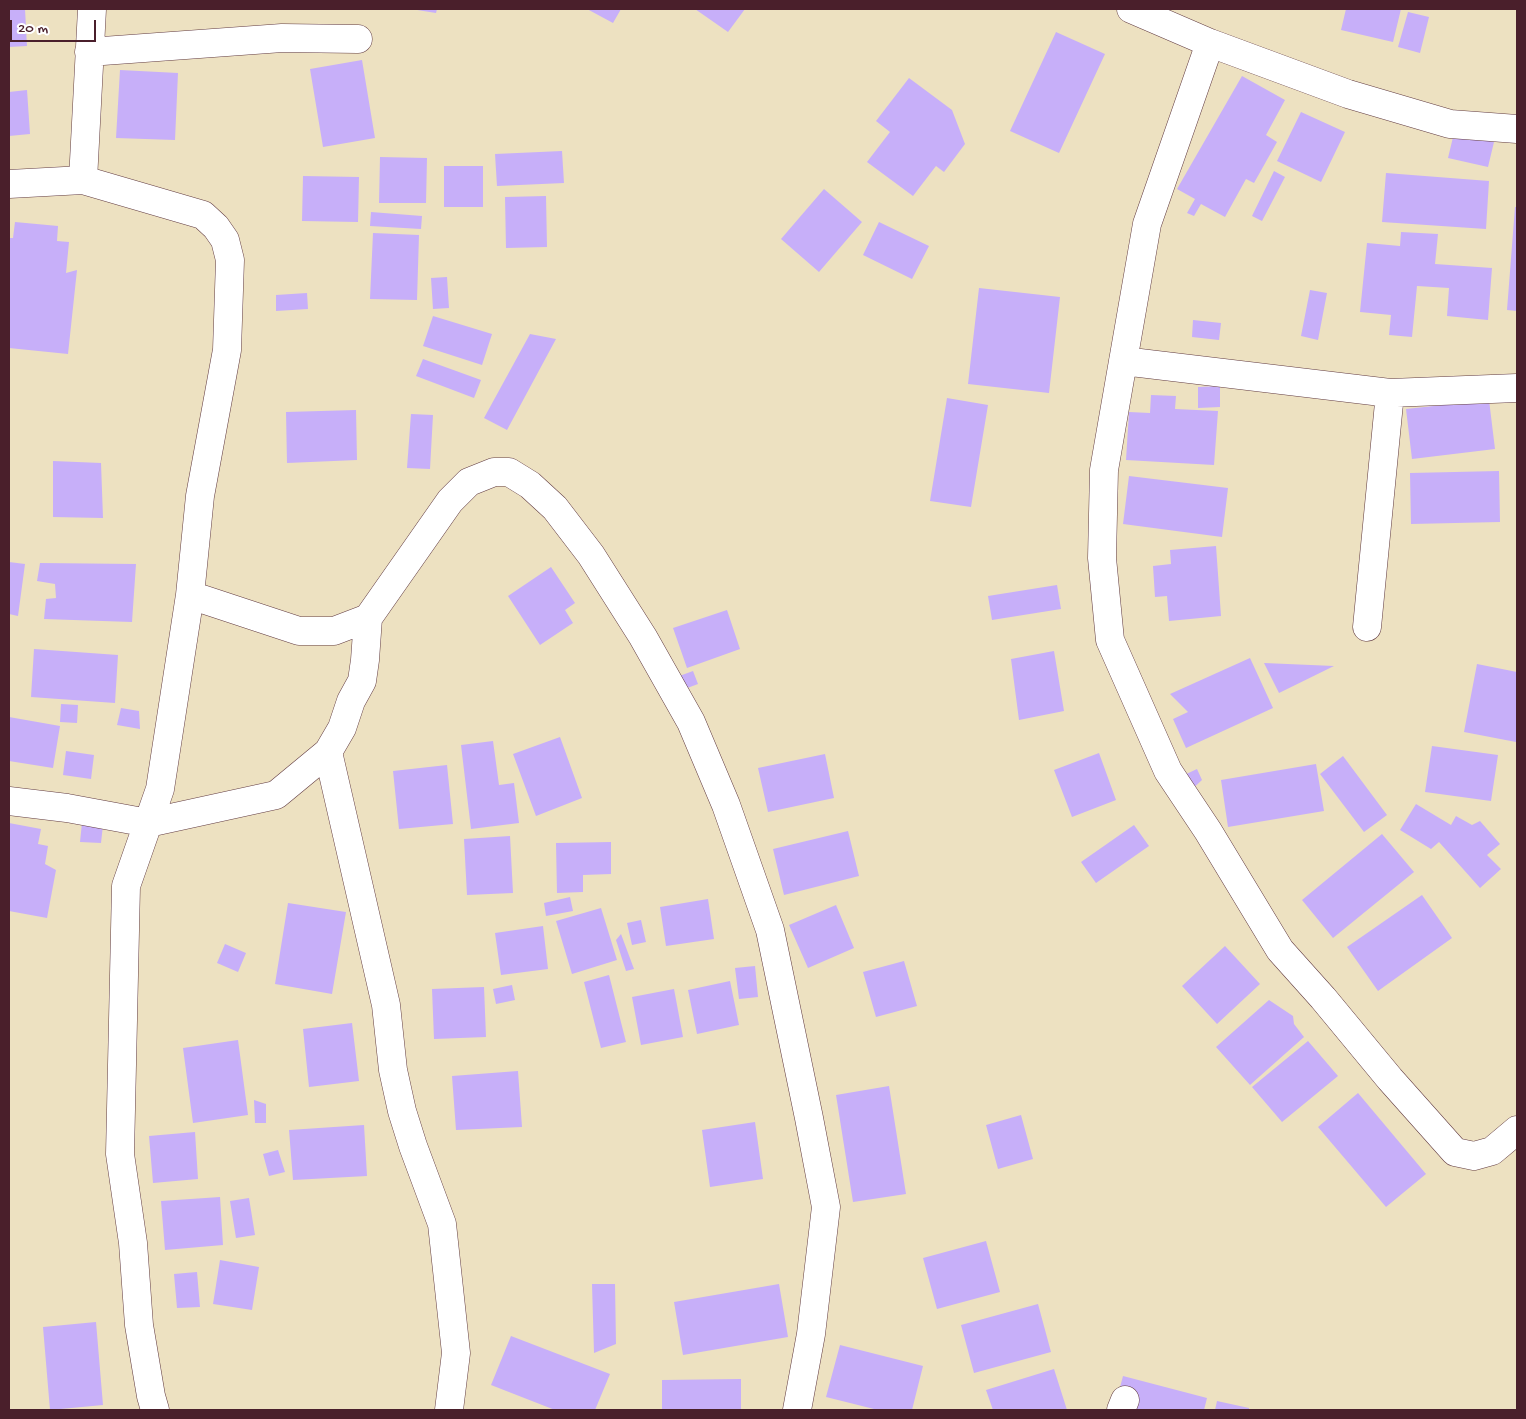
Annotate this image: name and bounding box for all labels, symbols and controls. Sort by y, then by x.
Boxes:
scale bar [12,10,99,42]
text: 20 m [18,20,48,38]

